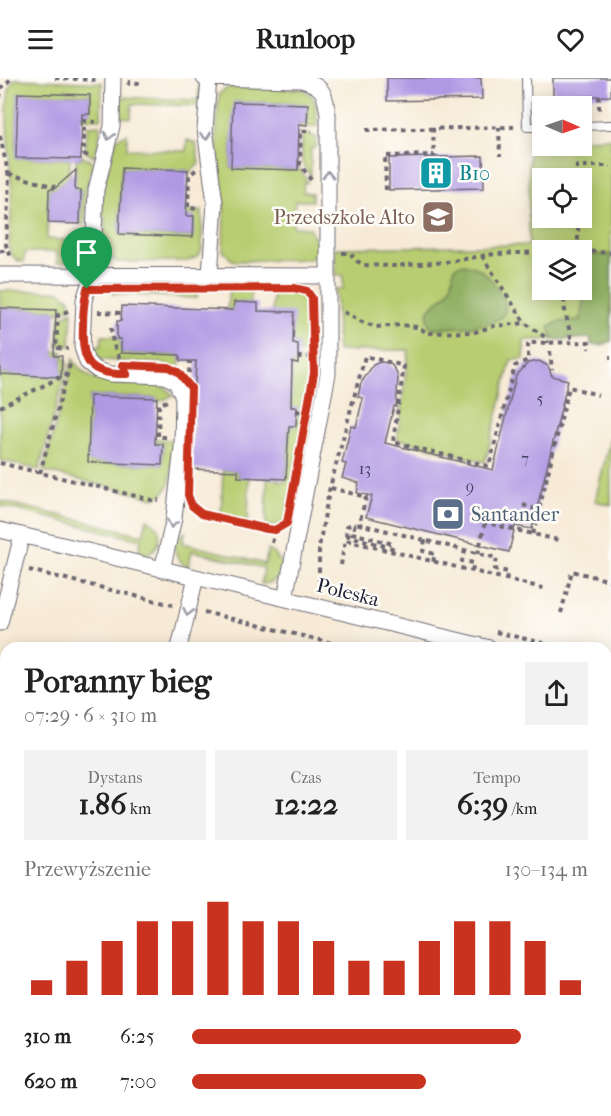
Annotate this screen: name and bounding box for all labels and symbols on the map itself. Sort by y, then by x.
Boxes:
north arrow [532,96,592,156]
one-way arrow [104,131,117,141]
one-way arrow [199,132,212,141]
building icon: B10 [418,155,454,191]
place label: B10 [459,162,490,185]
one-way arrow [322,171,334,180]
school or university icon: Przedszkole Alto [420,199,456,235]
place label: Przedszkole Alto [273,206,415,229]
pin [61,227,112,289]
house number: 5 [537,389,544,408]
house number: 7 [521,449,529,468]
house number: 13 [359,459,371,478]
house number: 9 [466,477,474,496]
bank icon: Santander [430,496,466,532]
place label: Santander [471,503,560,526]
one-way arrow [167,518,180,528]
street label: Poleska [314,574,382,612]
one-way arrow [182,607,195,617]

